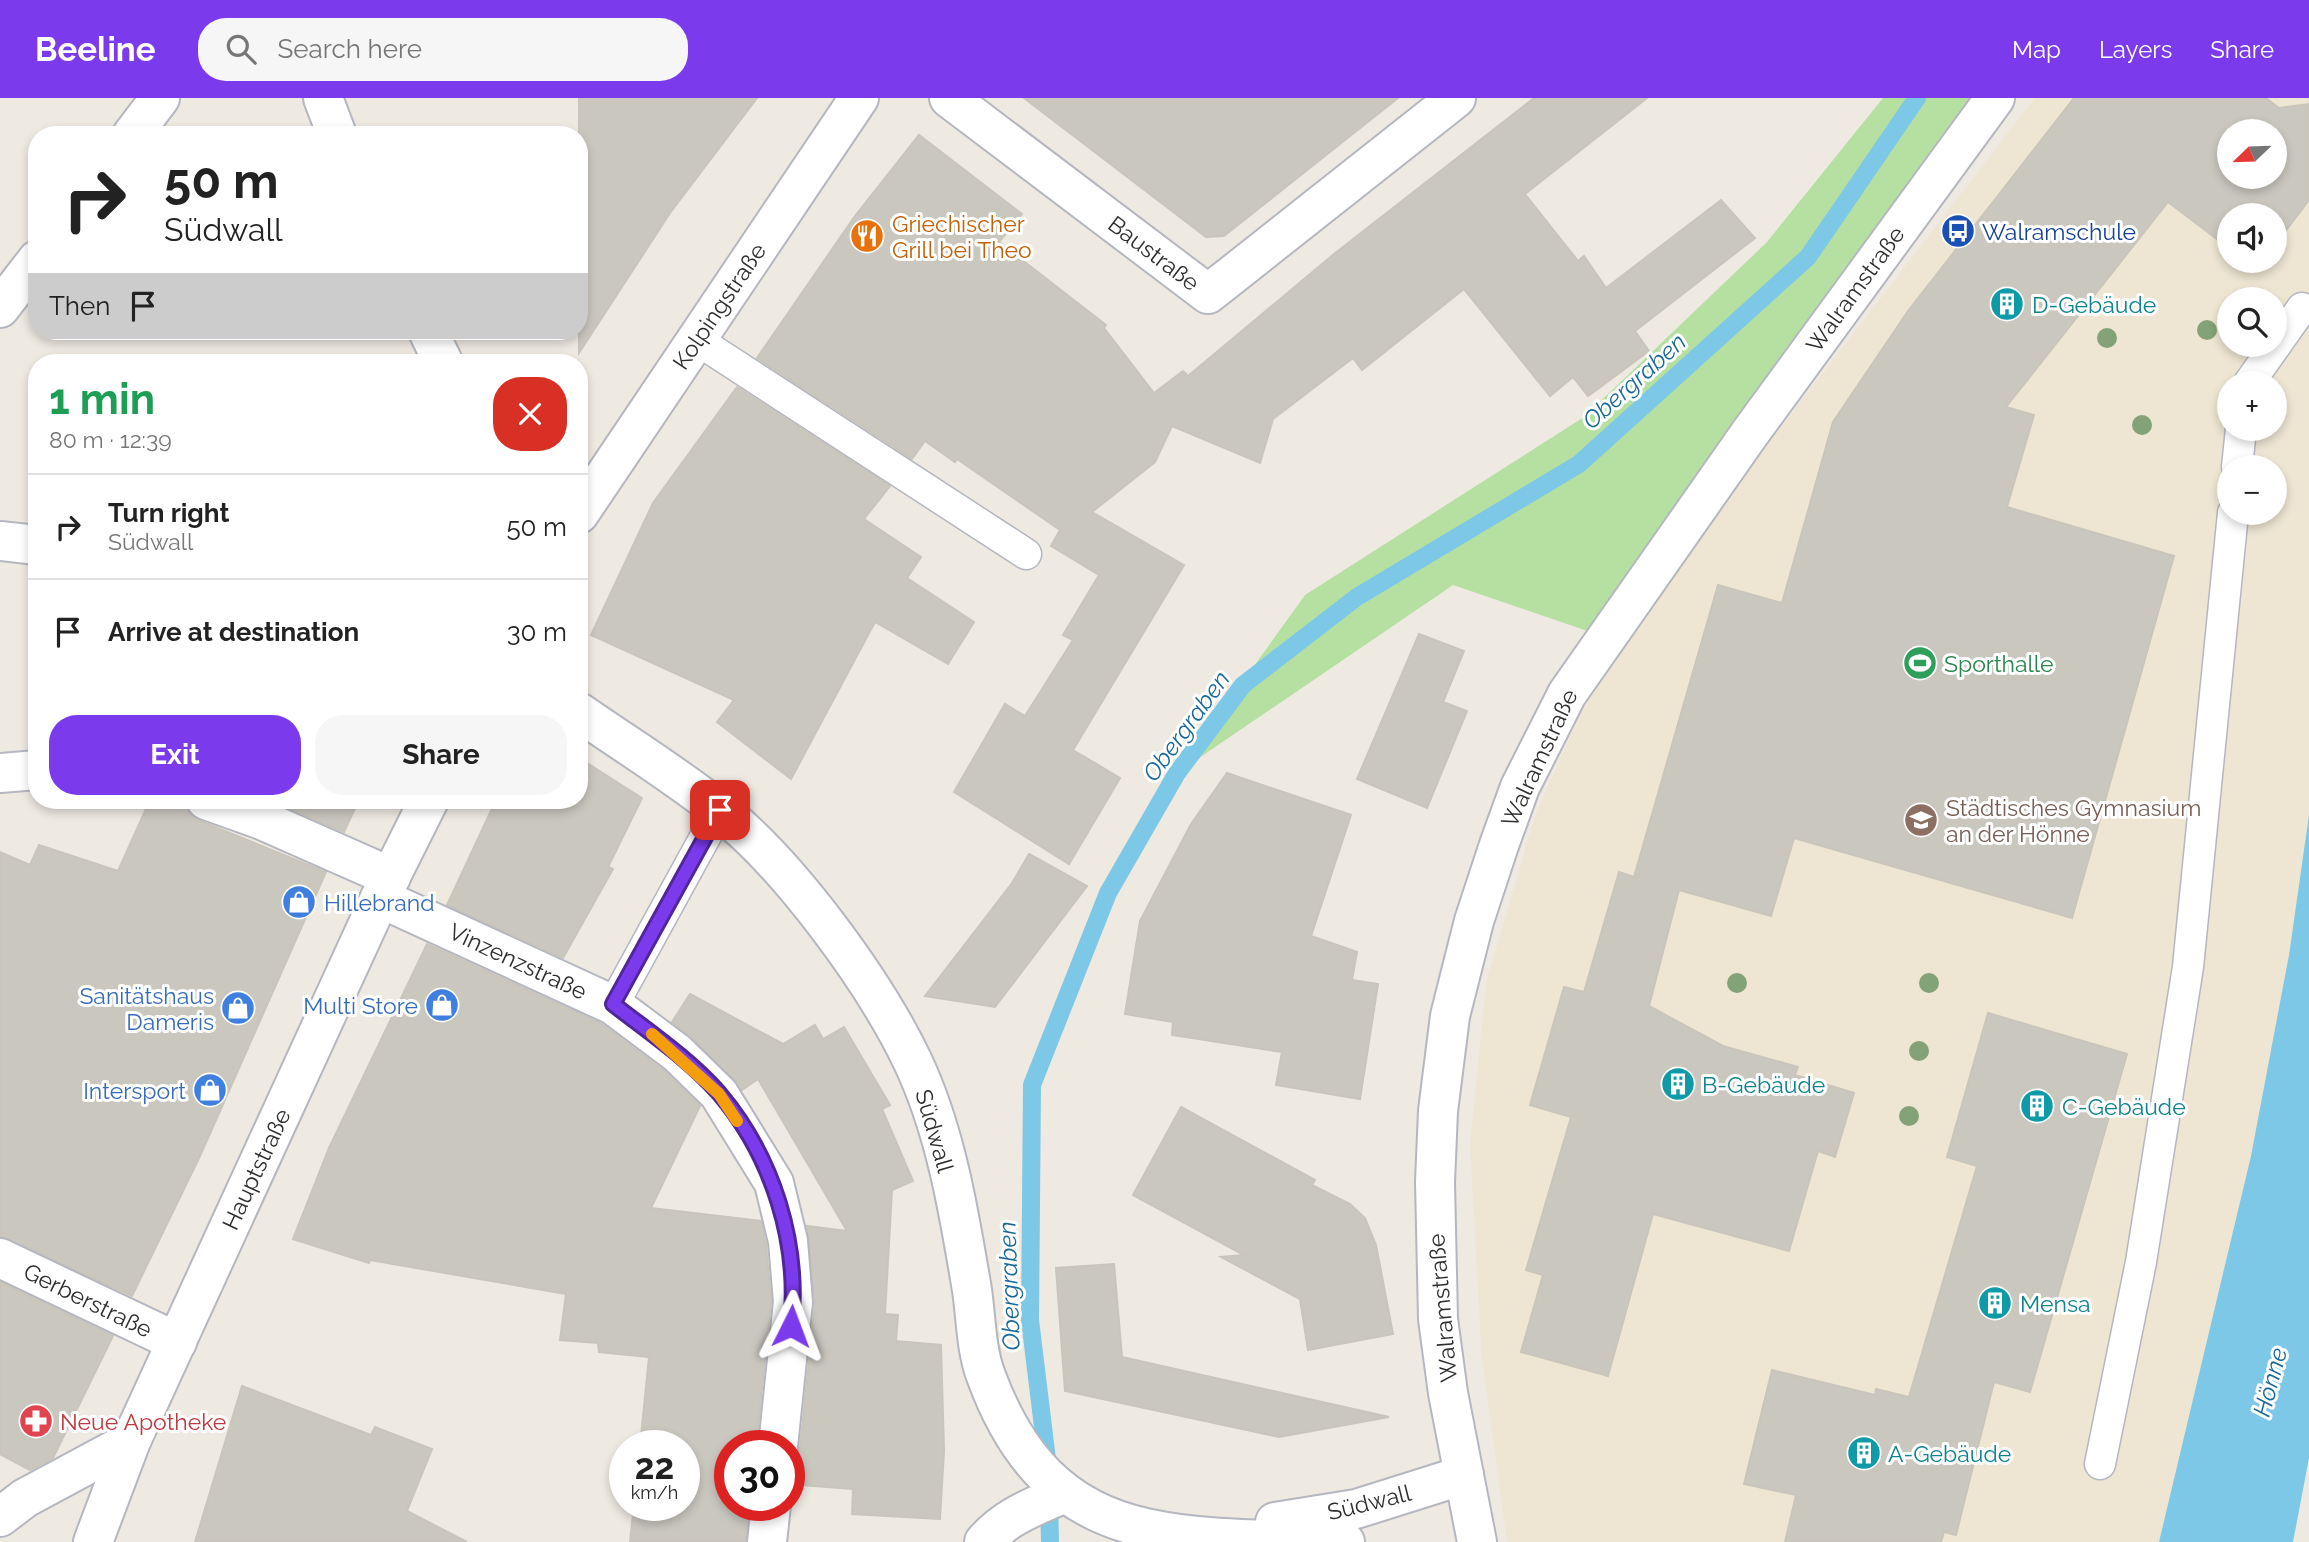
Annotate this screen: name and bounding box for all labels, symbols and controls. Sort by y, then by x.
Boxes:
search box [198,18,688,81]
text: Beeline [35,30,156,69]
icon: search [222,30,260,68]
text: Search here [278,34,422,64]
text: Map [2012,35,2061,64]
text: Layers [2099,35,2172,64]
text: Share [2210,35,2274,64]
north arrow [2217,119,2287,189]
map controls [2217,119,2287,525]
text: 50 m [164,152,279,209]
icon: right [49,154,140,245]
button: sound [2217,203,2287,273]
place label: Griechischer Grill bei Theo [892,210,1032,263]
street label: Baustraße [1103,210,1205,296]
text: Südwall [164,211,283,248]
bus stop icon: Walramschule [1939,212,1977,250]
restaurant icon: Griechischer Grill bei Theo [848,217,886,255]
place label: Walramschule [1982,218,2136,245]
street label: Walramstraße [1800,221,1910,357]
street label: Kolpingstraße [667,238,771,374]
building icon: D-Gebäude [1988,285,2026,323]
icon: arrive [124,287,162,325]
button: search [2217,287,2287,357]
text: Then [49,291,110,321]
place label: D-Gebäude [2032,291,2156,318]
water label: Obergraben [1576,327,1692,435]
button: + [2217,371,2287,441]
text: 1 min [49,375,155,424]
button: close [493,377,567,451]
text: 80 m · 12:39 [49,426,172,453]
button: − [2217,455,2287,525]
text: Turn right [108,498,229,528]
icon: right [49,508,87,546]
text: 50 m [506,512,567,542]
text: Südwall [108,528,193,555]
icon: arrive [49,613,87,651]
text: Arrive at destination [108,617,359,647]
text: 30 m [507,617,567,647]
sports icon: Sporthalle [1901,644,1939,682]
place label: Sporthalle [1944,650,2054,677]
water label: Obergraben [1136,665,1236,787]
street label: Walramstraße [1495,685,1583,831]
button: Exit [49,715,301,795]
button: Share [315,715,567,795]
pin [690,780,750,840]
icon: arrive [701,791,739,829]
place label: Städtisches Gymnasium an der Hönne [1946,794,2201,847]
school or university icon: Städtisches Gymnasium an der Hönne [1902,801,1940,839]
shop icon: Hillebrand [280,883,318,921]
place label: Hillebrand [324,889,434,916]
street label: Vinzenzstraße [445,917,591,1005]
place label: Sanitätshaus Dameris [79,982,214,1035]
shop icon: Multi Store [423,986,461,1024]
shop icon: Sanitätshaus Dameris [219,989,257,1027]
place label: Multi Store [303,992,418,1019]
building icon: B-Gebäude [1659,1065,1697,1103]
shop icon: Intersport [191,1071,229,1109]
place label: B-Gebäude [1702,1071,1825,1098]
place label: Intersport [83,1077,186,1104]
street label: Südwall [910,1086,960,1176]
building icon: C-Gebäude [2018,1087,2056,1125]
place label: C-Gebäude [2062,1093,2186,1120]
street label: Hauptstraße [216,1104,296,1234]
water label: Obergraben [992,1221,1026,1351]
street label: Walramstraße [1422,1233,1462,1383]
street label: Gerberstraße [19,1257,157,1343]
building icon: Mensa [1976,1284,2014,1322]
position arrow [754,1289,828,1363]
place label: Mensa [2020,1290,2091,1317]
water label: Hönne [2247,1344,2293,1420]
pharmacy icon: Neue Apotheke [17,1402,55,1440]
place label: Neue Apotheke [60,1408,226,1435]
speed limit sign: 30 [714,1430,805,1521]
building icon: A-Gebäude [1845,1434,1883,1472]
place label: A-Gebäude [1888,1440,2011,1467]
text: 22 [635,1446,674,1487]
street label: Südwall [1324,1478,1414,1525]
text: km/h [631,1482,678,1503]

